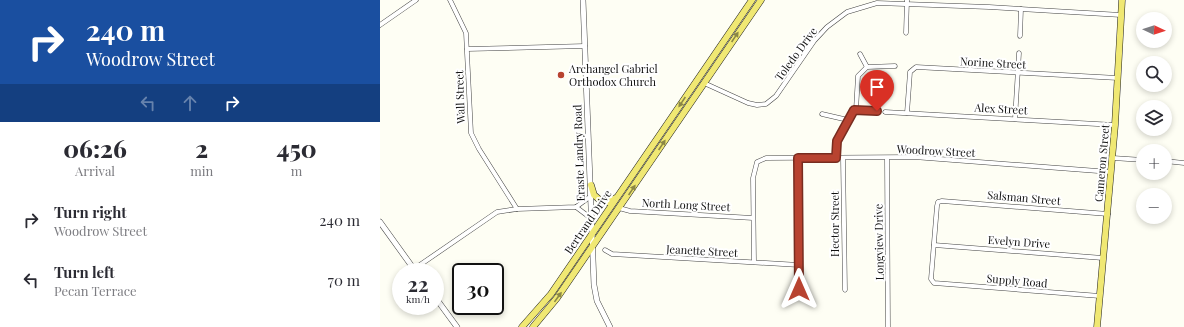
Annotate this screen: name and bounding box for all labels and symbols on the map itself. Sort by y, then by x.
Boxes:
north arrow [1136,12,1172,48]
street label: Toledo Drive [771,23,820,84]
one-way arrow [731,32,739,43]
street label: Norine Street [960,53,1027,72]
place label: Archangel Gabriel Orthodox Church [568,61,658,89]
street label: Wall Street [451,70,468,125]
marker: Archangel Gabriel Orthodox Church [556,70,566,80]
pin [860,70,894,111]
one-way arrow [678,97,686,107]
street label: Alex Street [973,100,1028,117]
street label: Eraste Landry Road [569,104,588,202]
street label: Cameron Street [1091,123,1112,202]
one-way arrow [658,140,666,150]
street label: Woodrow Street [895,141,976,160]
one-way arrow [628,184,635,196]
street label: Bertrand Drive [561,186,615,257]
street label: Salsman Street [987,187,1061,208]
street label: Hector Street [827,191,842,257]
street label: North Long Street [641,195,731,214]
street label: Longview Drive [870,203,887,280]
street label: Evelyn Drive [987,232,1051,251]
street label: Jeanette Street [665,241,738,260]
speed limit sign: 30 [452,263,504,315]
position arrow [778,268,820,310]
street label: Supply Road [986,270,1049,291]
one-way arrow [554,292,562,302]

